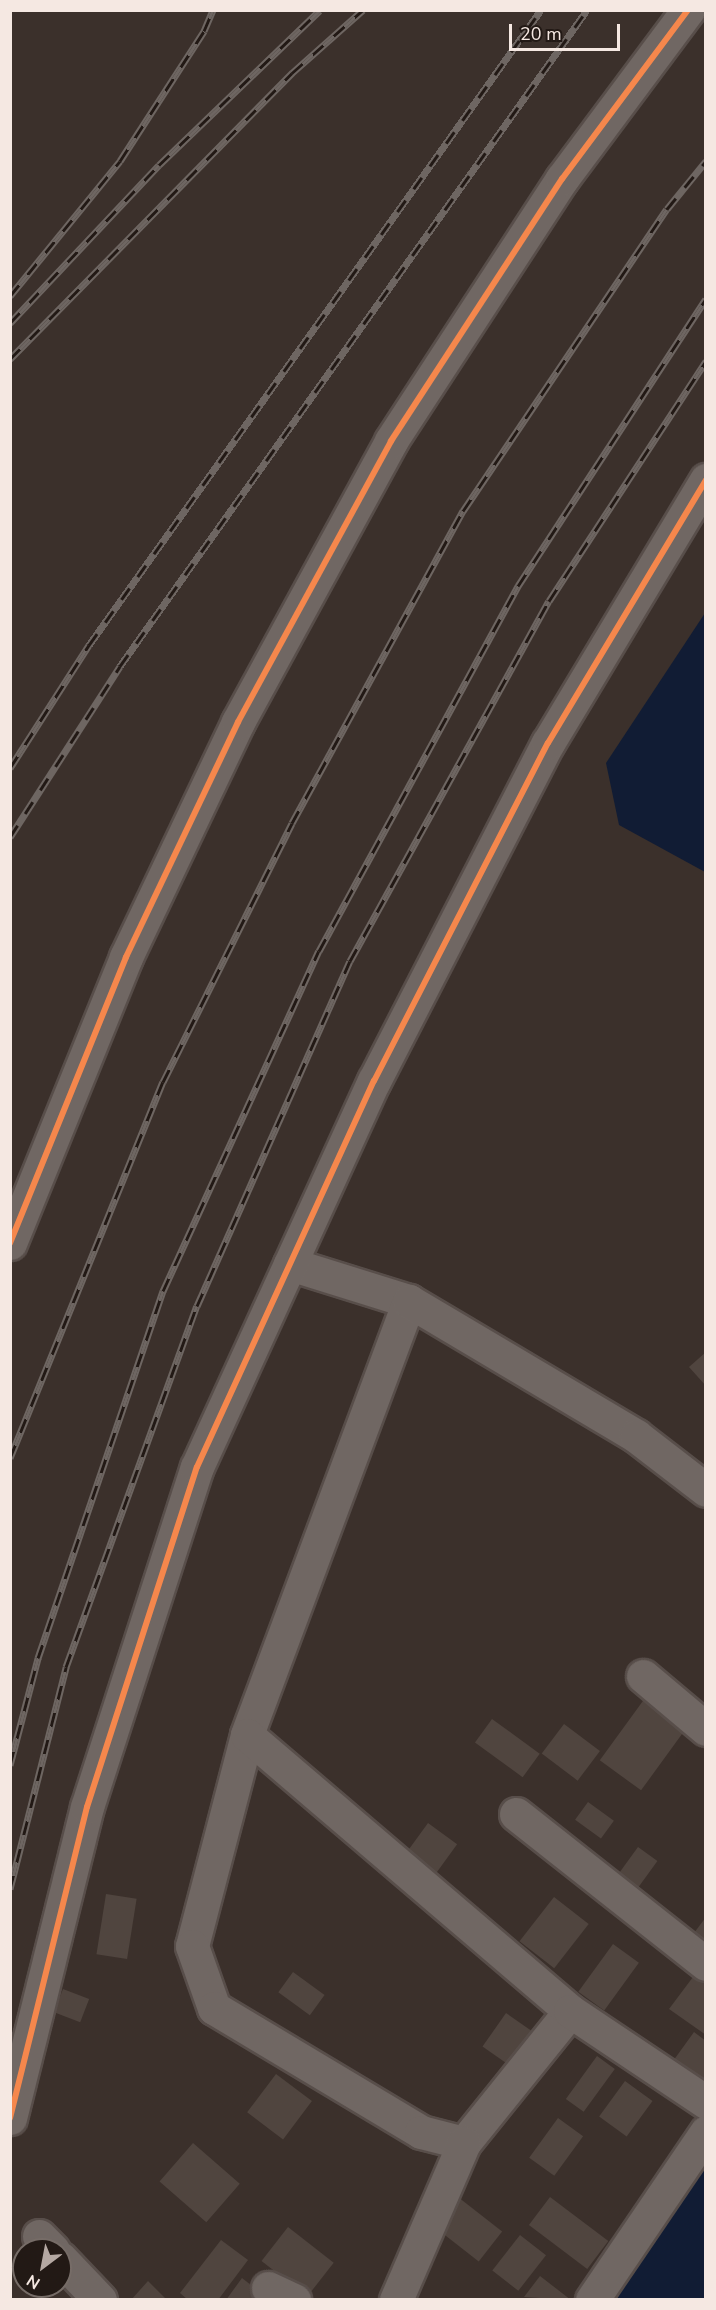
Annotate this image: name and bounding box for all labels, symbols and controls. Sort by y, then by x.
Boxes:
scale bar [512,12,623,50]
text: 20 m [520,22,562,46]
north arrow [12,2238,72,2298]
text: N [23,2269,44,2294]

